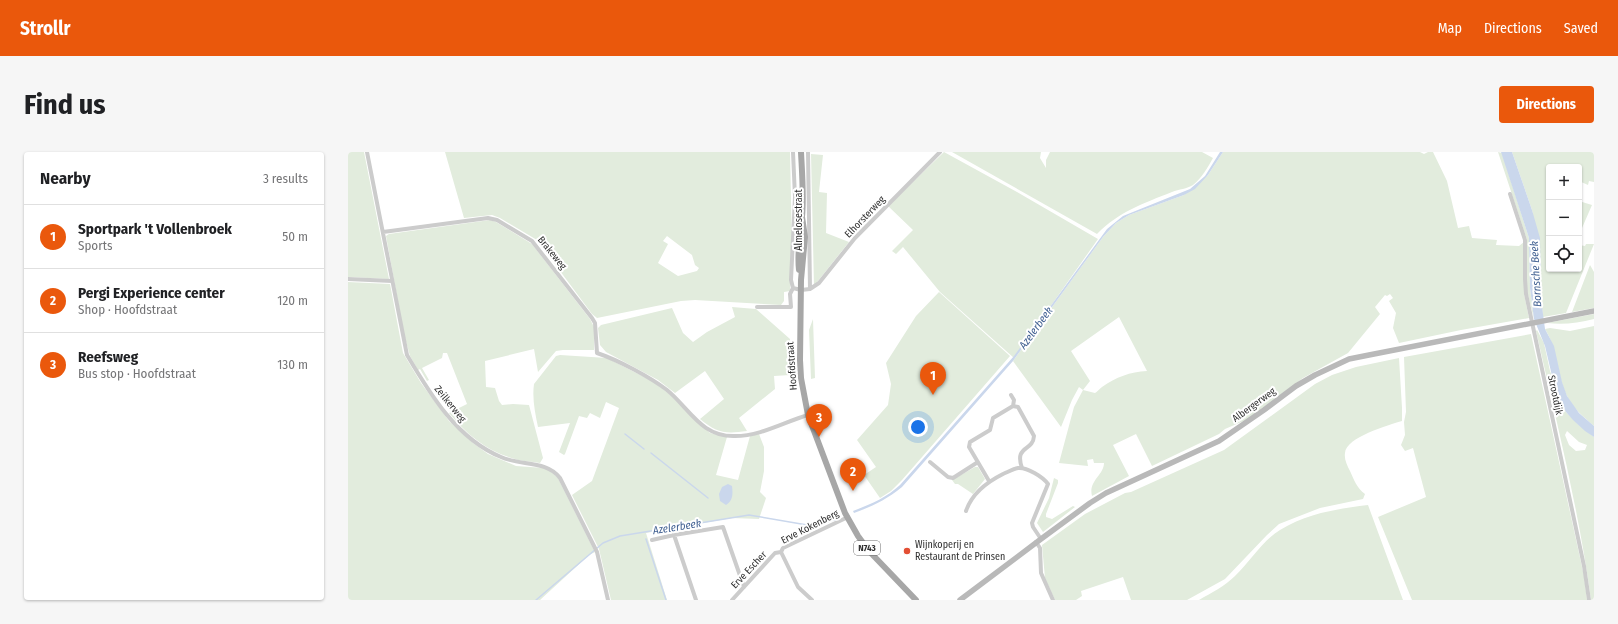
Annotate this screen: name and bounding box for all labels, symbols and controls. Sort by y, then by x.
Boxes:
text: Strollr [20,17,70,40]
text: Map [1438,20,1462,37]
text: Directions [1484,20,1542,37]
text: Saved [1564,20,1598,37]
button: Directions [1499,86,1594,123]
text: Find us [24,88,106,121]
map controls [1546,164,1582,272]
button: + [1546,164,1582,200]
text: Nearby [40,168,91,189]
text: 3 results [263,171,308,186]
street label: Almelosestraat [793,189,805,251]
street label: Elhorsterweg [842,194,888,240]
button: − [1546,200,1582,236]
text: Sportpark 't Vollenbroek [78,220,232,238]
text: 1 [50,229,56,244]
text: 50 m [282,229,308,244]
street label: Brakeweg [535,234,569,272]
button: locate [1546,236,1582,272]
text: Sports [78,238,113,253]
water label: Bornsche Beek [1528,240,1544,307]
text: Pergi Experience center [78,284,225,302]
text: 2 [50,293,56,308]
text: 120 m [277,293,308,308]
text: Shop · Hoofdstraat [78,302,177,317]
water label: Azelerbeek [1016,304,1056,352]
street label: Hoofdstraat [784,341,800,391]
text: Reefsweg [78,348,138,366]
text: 3 [50,357,56,372]
text: 130 m [277,357,308,372]
pin: 1 [920,362,946,395]
text: Bus stop · Hoofdstraat [78,366,196,381]
street label: Strootdijk [1545,374,1565,416]
street label: Zeilkerweg [432,383,469,425]
street label: Albergerweg [1230,385,1278,425]
pin: 3 [806,404,832,437]
your location [908,417,928,437]
pin: 2 [840,458,866,491]
street label: Erve Kokenberg [779,507,841,547]
water label: Azelerbeek [651,517,703,537]
place label: Wijnkoperij en Restaurant de Prinsen [915,539,1005,563]
road number: N743 [854,541,880,555]
marker: Wijnkoperij en Restaurant de Prinsen [902,546,912,556]
street label: Erve Escher [729,548,770,591]

